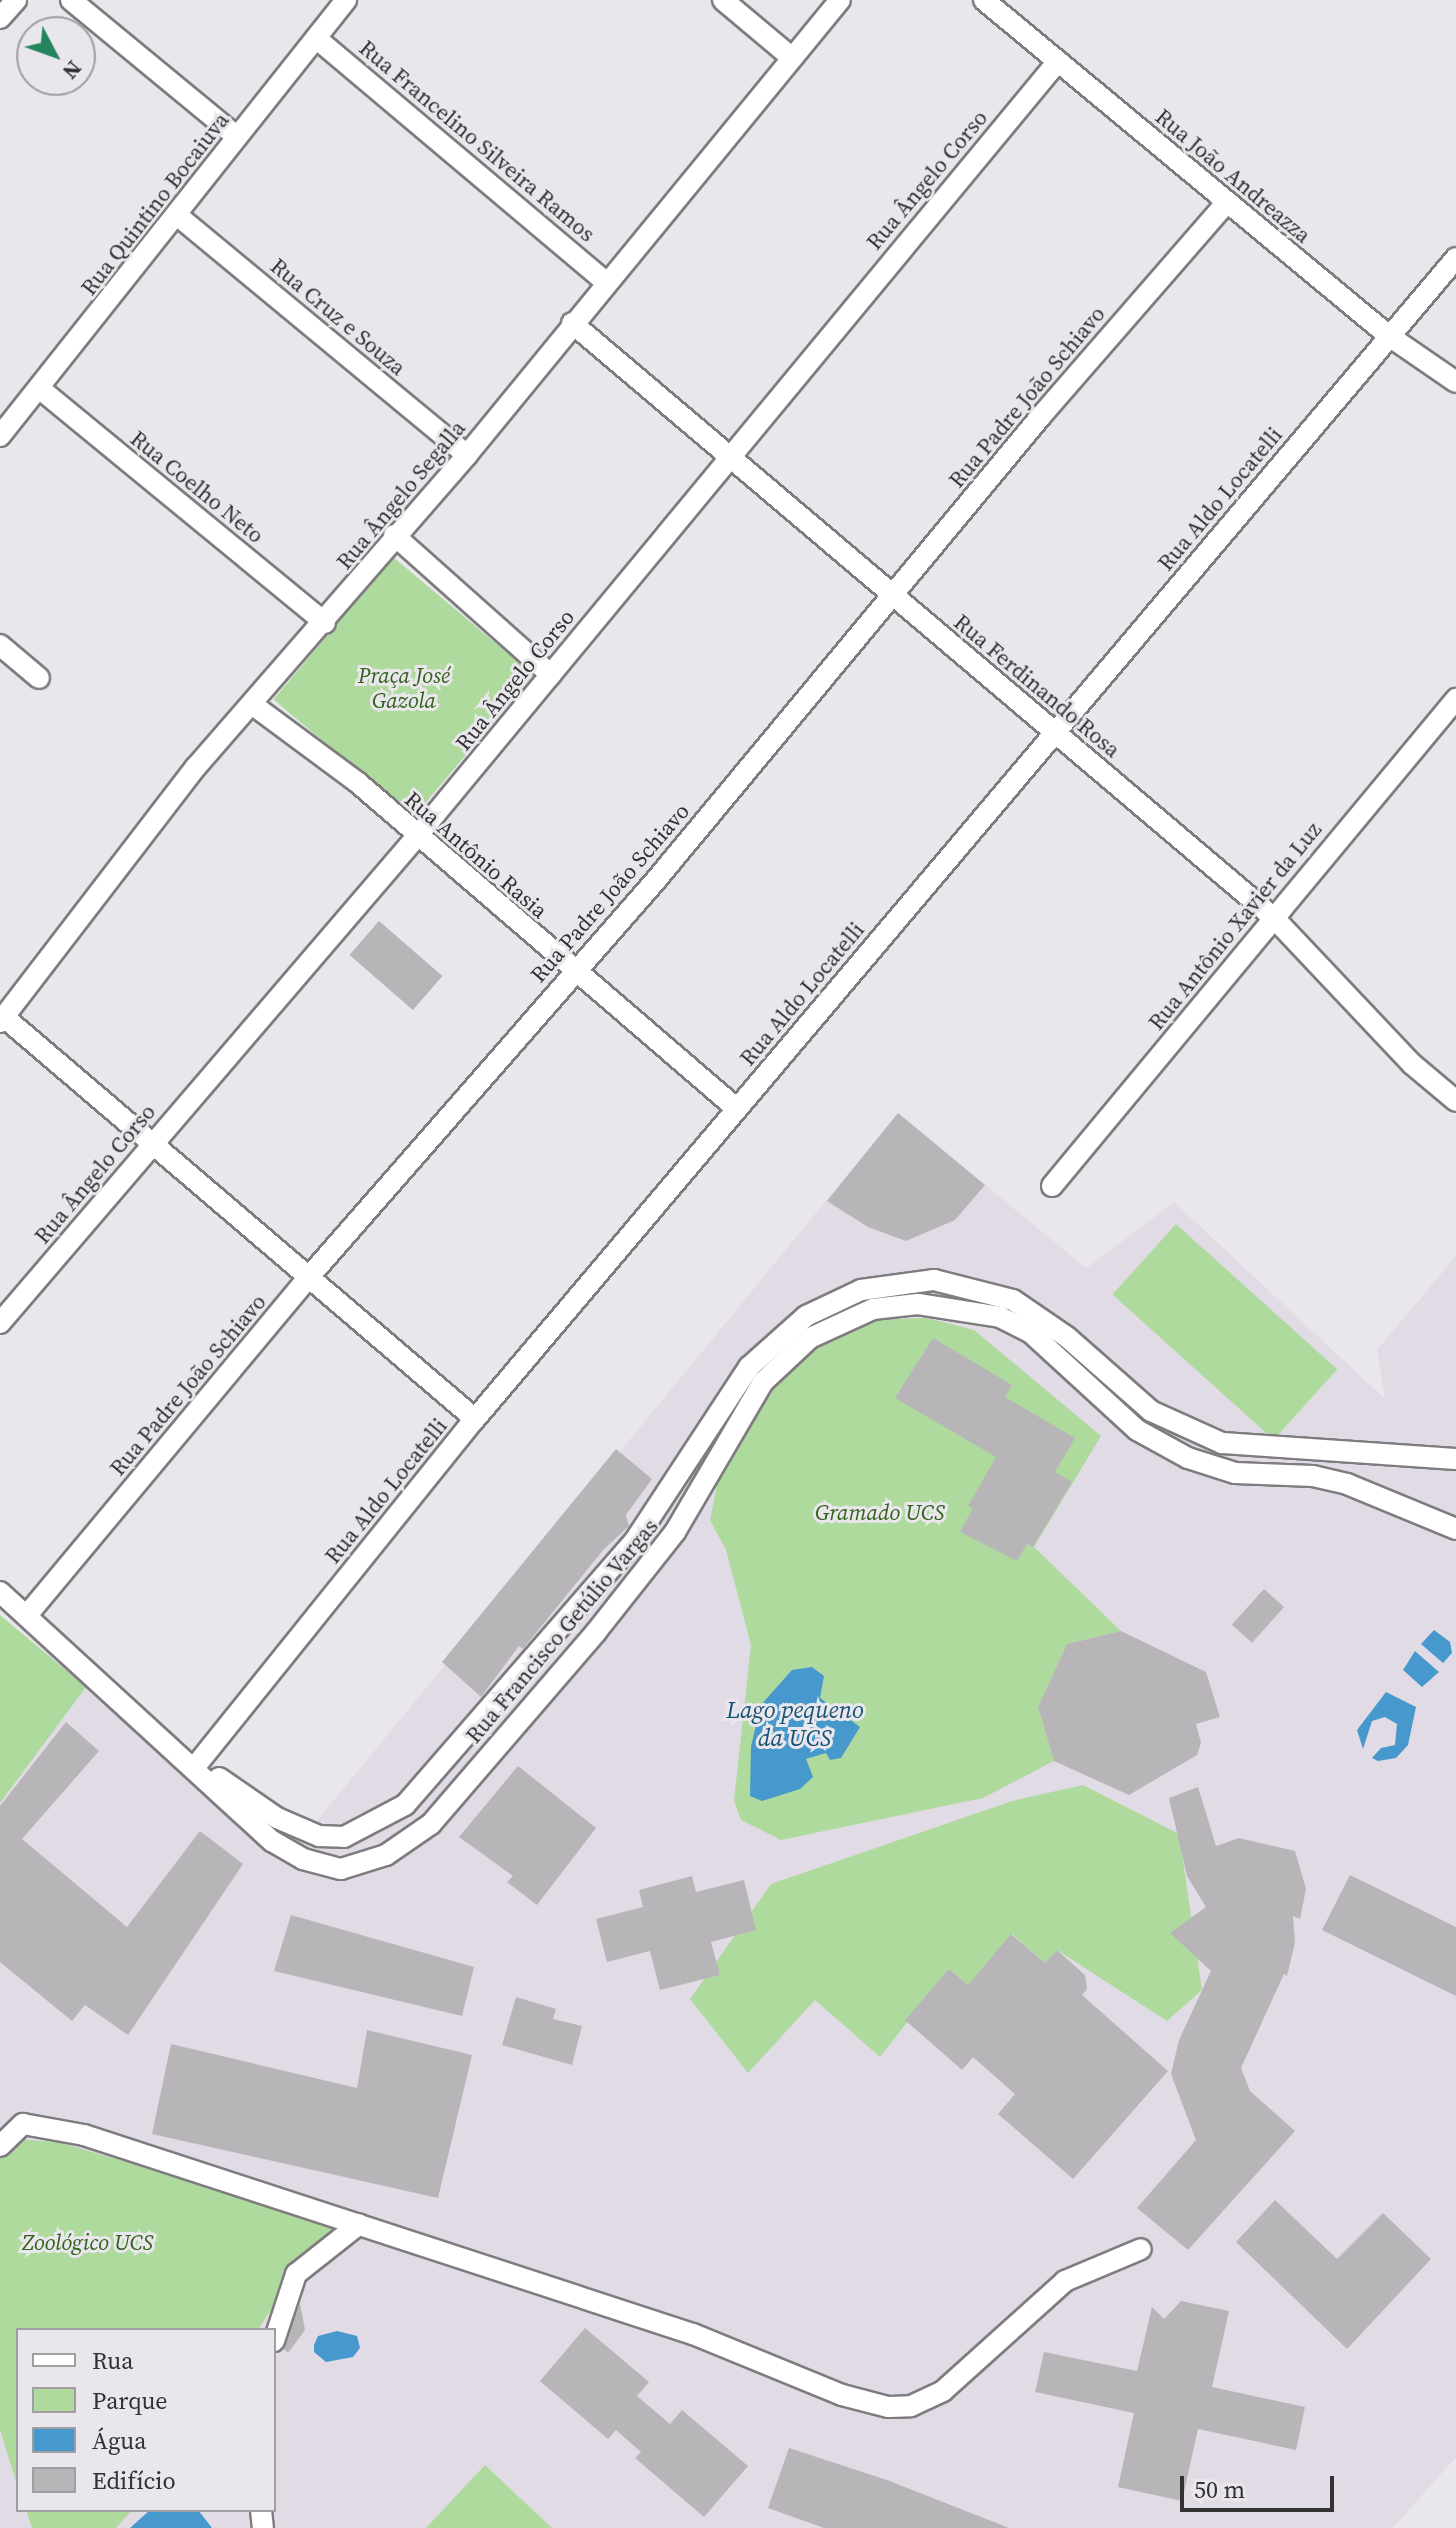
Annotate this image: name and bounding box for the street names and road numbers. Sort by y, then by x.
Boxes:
street label: Rua Francelino Silveira Ramos [354,35,600,247]
street label: Rua João Andreazza [1150,103,1316,249]
street label: Rua Ângelo Corso [861,105,993,255]
street label: Rua Quintino Bocaiuva [76,107,234,301]
street label: Rua Cruz e Souza [265,253,411,381]
street label: Rua Padre João Schiavo [943,301,1111,493]
street label: Rua Ângelo Segalla [331,415,471,575]
street label: Rua Aldo Locatelli [1152,422,1288,576]
street label: Rua Coelho Neto [125,425,269,549]
street label: Rua Ângelo Corso [450,604,580,756]
street label: Rua Ferdinando Rosa [949,609,1125,763]
street label: Rua Antônio Rasia [399,786,553,924]
street label: Rua Padre João Schiavo [525,798,695,988]
street label: Rua Antônio Xavier da Luz [1143,817,1327,1035]
street label: Rua Aldo Locatelli [734,917,870,1071]
street label: Rua Ângelo Corso [29,1099,161,1249]
street label: Rua Padre João Schiavo [104,1289,272,1481]
street label: Rua Aldo Locatelli [319,1413,453,1569]
street label: Rua Francisco Getúlio Vargas [460,1513,664,1749]

